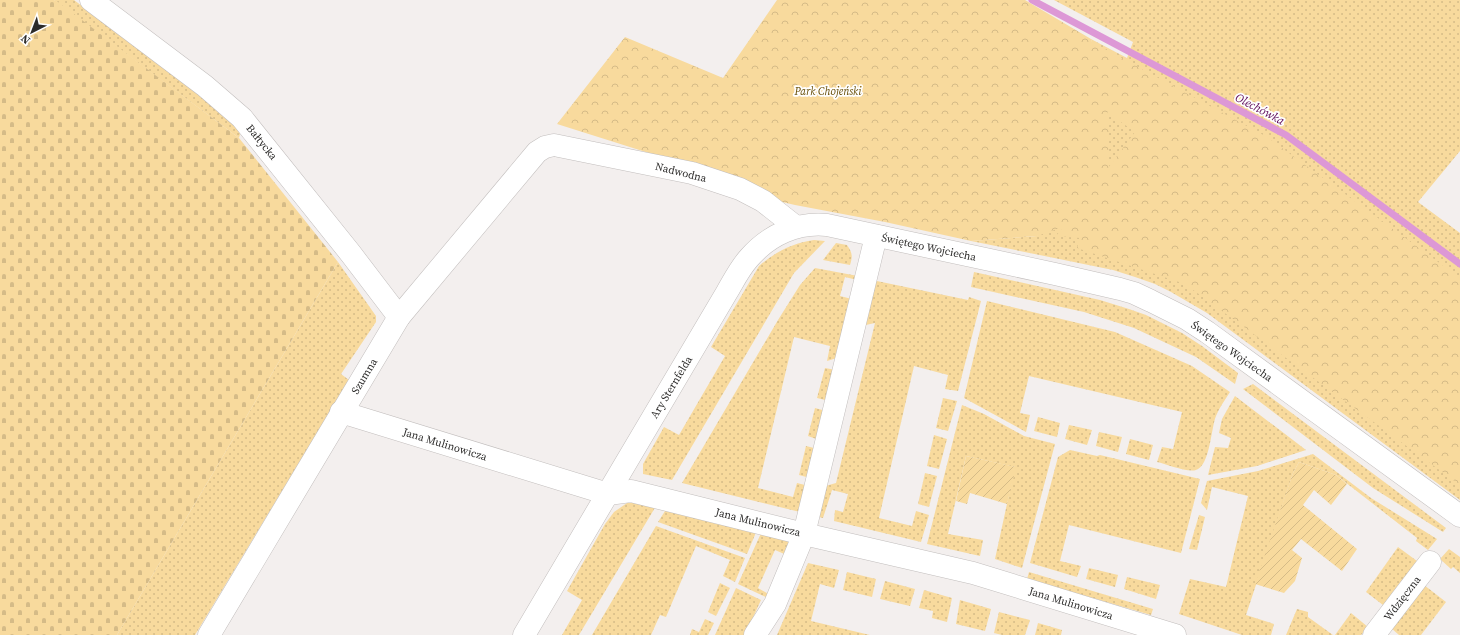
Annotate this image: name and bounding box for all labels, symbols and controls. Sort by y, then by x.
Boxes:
north arrow [12,12,52,52]
text: N [18,31,34,47]
park label: Park Chojeński [793,84,862,99]
water label: Olechówka [1232,89,1288,129]
street label: Bałtycka [243,121,281,164]
street label: Nadwodna [654,159,709,186]
street label: Świętego Wojciecha [880,230,978,265]
street label: Świętego Wojciecha [1188,318,1276,385]
street label: Ary Sternfelda [647,353,696,421]
street label: Szumna [348,355,381,397]
street label: Jana Mulinowicza [400,424,489,465]
street label: Jana Mulinowicza [713,504,802,540]
street label: Wdzięczna [1381,572,1424,624]
street label: Jana Mulinowicza [1026,583,1115,624]

